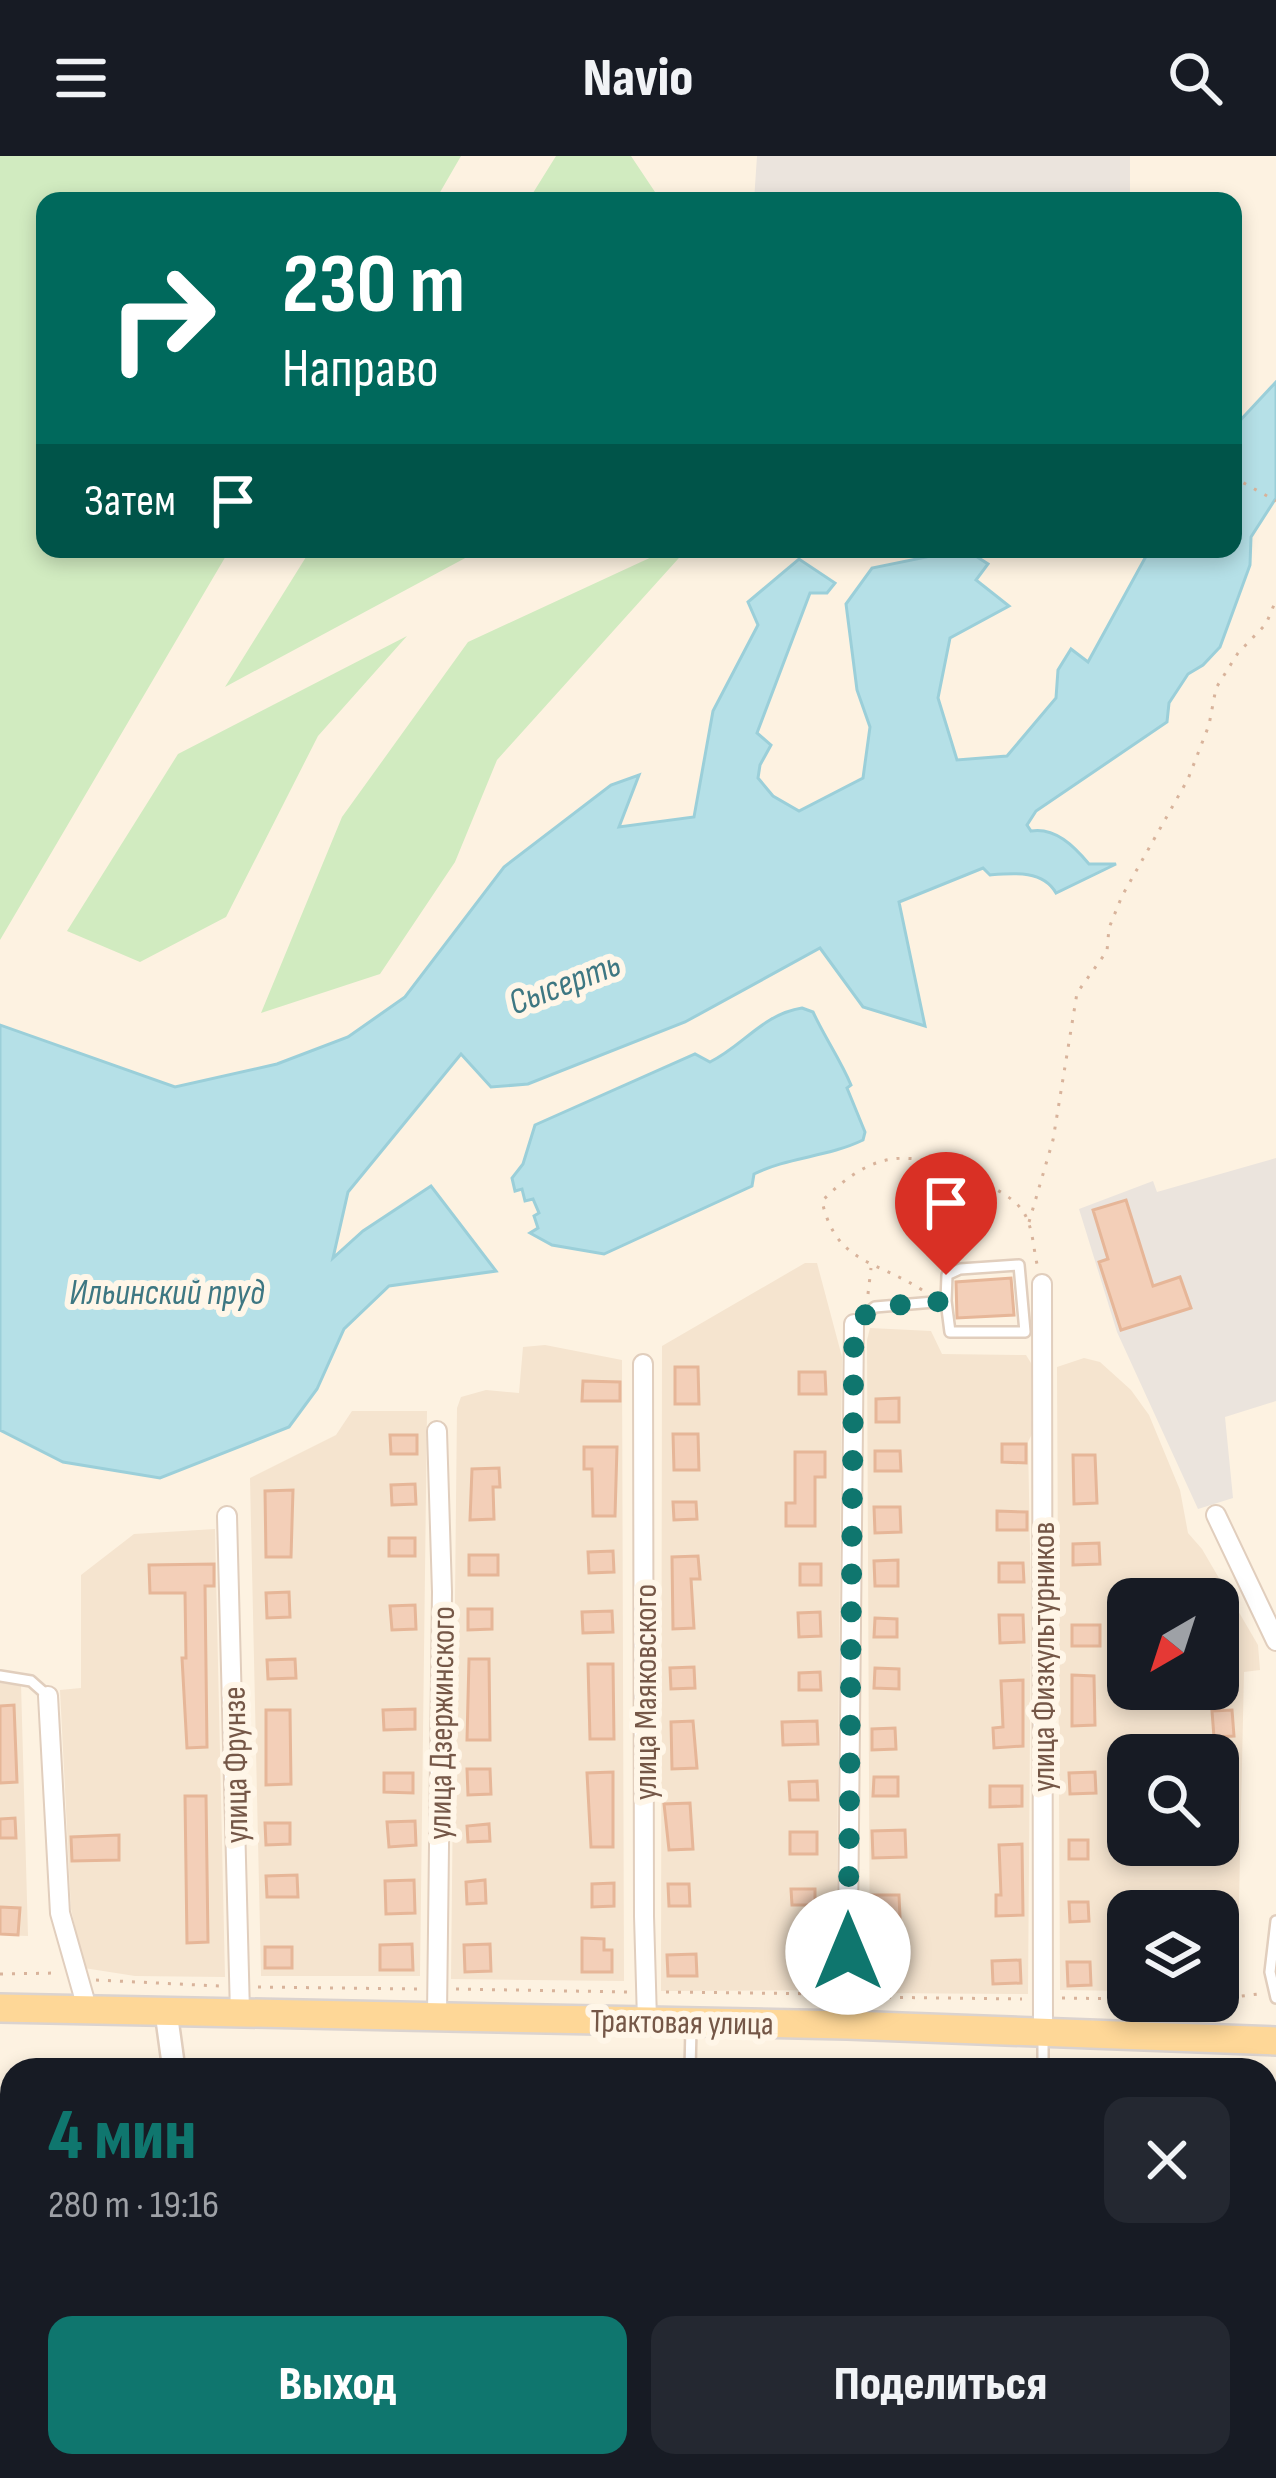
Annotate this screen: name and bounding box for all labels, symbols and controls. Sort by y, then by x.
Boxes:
icon: menu [48,45,114,111]
icon: search [1162,45,1228,111]
text: Navio [583,46,693,111]
text: 230 m [282,235,465,336]
icon: right [84,240,240,396]
text: Направо [282,337,439,402]
icon: arrive [200,468,266,534]
text: Затем [84,474,176,529]
water label: Сысерть [503,943,627,1025]
pin [895,1152,997,1275]
icon: arrive [913,1170,979,1236]
water label: Ильинский пруд [69,1272,265,1315]
street label: улица Физкультурников [1024,1522,1064,1792]
north arrow [1107,1578,1239,1710]
map controls [1107,1578,1239,2022]
street label: улица Маяковского [626,1584,666,1800]
street label: улица Дзержинского [420,1606,464,1840]
street label: улица Фрунзе [215,1686,257,1844]
button: search [1107,1734,1239,1866]
position arrow [785,1889,911,2015]
button: layers [1107,1890,1239,2022]
street label: Трактовая улица [590,2001,774,2045]
text: 4 мин [48,2093,196,2180]
button: close [1104,2097,1230,2223]
text: 280 m · 19:16 [48,2182,219,2229]
button: Выход [48,2316,627,2454]
button: Поделиться [651,2316,1230,2454]

